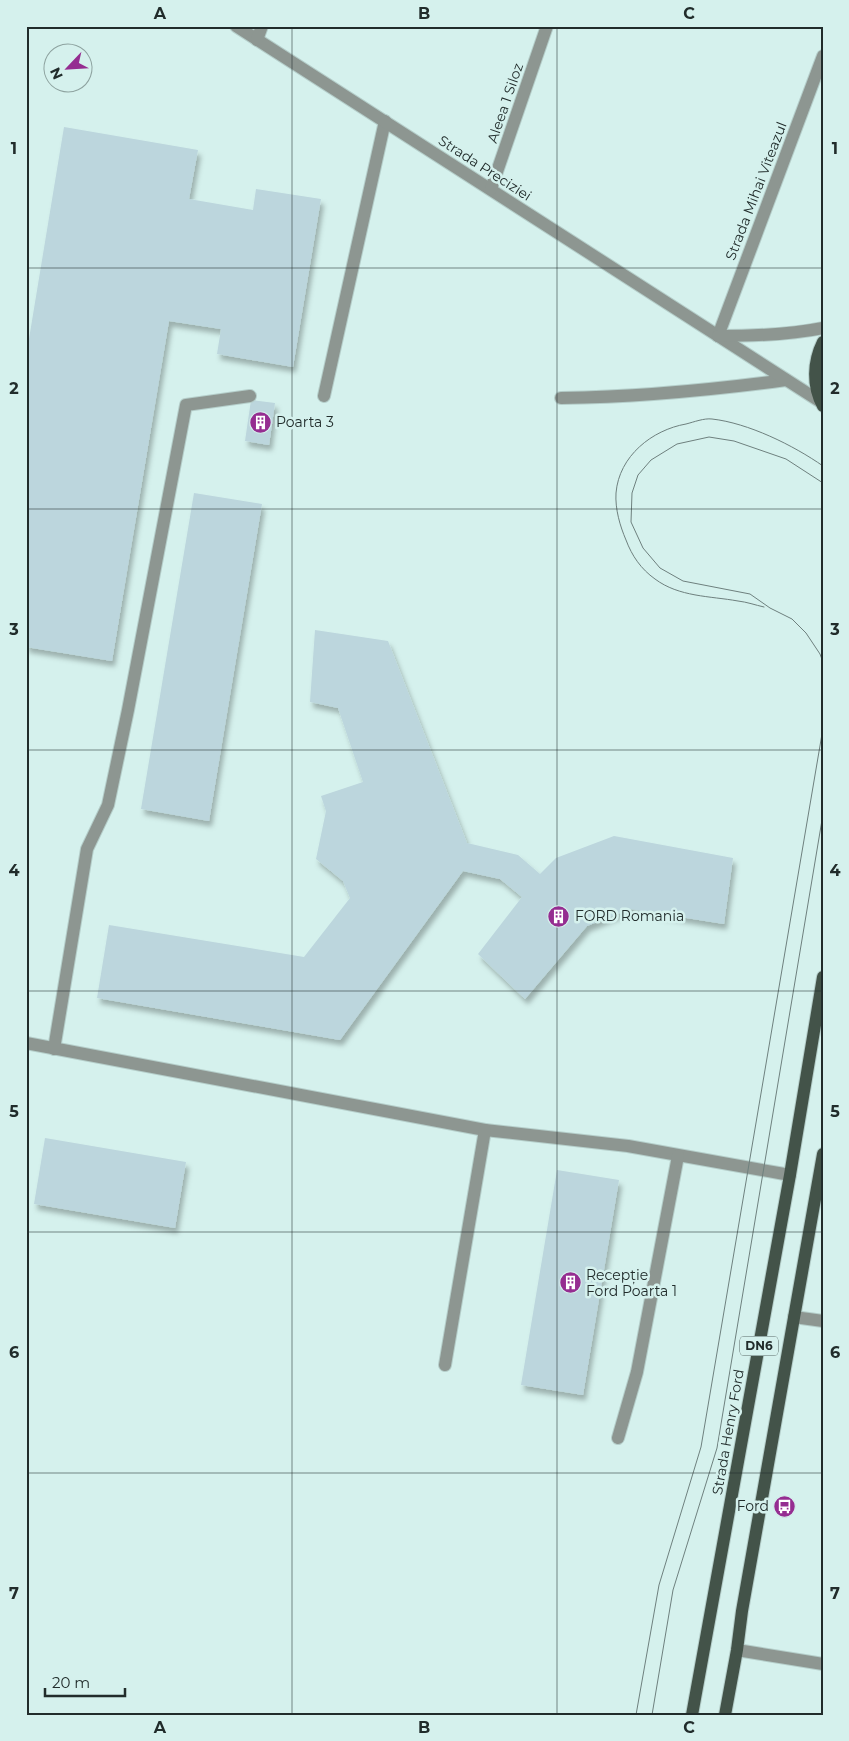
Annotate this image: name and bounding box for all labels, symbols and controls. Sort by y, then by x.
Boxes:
text: A [153,4,167,23]
text: B [418,4,430,23]
text: C [683,4,695,23]
north arrow [42,42,92,92]
street label: Aleea 1 Siloz [483,61,527,145]
text: N [46,65,67,82]
street label: Strada Mihai Viteazul [721,119,791,263]
street label: Strada Preciziei [435,131,535,205]
text: 1 [11,139,17,158]
text: 1 [832,139,838,158]
text: 2 [9,379,19,398]
text: 2 [830,379,840,398]
building icon: Poarta 3 [248,410,272,434]
place label: Poarta 3 [276,413,334,431]
text: 3 [8,620,19,639]
text: 3 [829,620,840,639]
text: 4 [8,861,20,880]
text: 4 [829,861,841,880]
building icon: FORD Romania [547,904,571,928]
place label: FORD Romania [575,907,684,925]
text: 5 [9,1102,19,1121]
text: 5 [830,1102,840,1121]
place label: Recepție Ford Poarta 1 [586,1266,677,1300]
building icon: Recepție Ford Poarta 1 [558,1271,582,1295]
road number: DN6 [740,1336,778,1355]
text: 6 [9,1343,19,1362]
text: 6 [830,1343,840,1362]
street label: Strada Henry Ford [708,1368,748,1496]
bus stop icon: Ford [773,1494,797,1518]
place label: Ford [737,1497,769,1515]
text: 7 [9,1584,19,1603]
text: 7 [830,1584,840,1603]
scale bar [45,1666,125,1698]
text: 20 m [52,1673,90,1692]
text: A [153,1718,167,1737]
text: B [418,1718,430,1737]
text: C [683,1718,695,1737]

